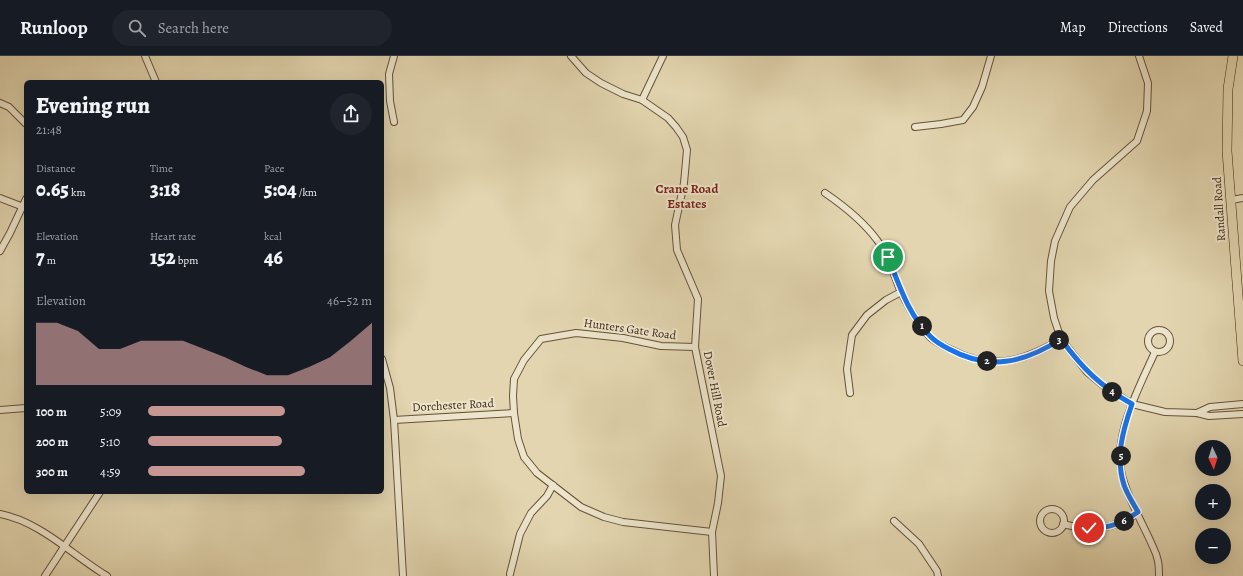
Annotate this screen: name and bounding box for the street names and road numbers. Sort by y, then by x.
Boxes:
street label: Randall Road [1209,176,1229,242]
street label: Hunters Gate Road [583,315,678,344]
street label: Dover Hill Road [700,350,730,429]
street label: Dorchester Road [412,395,495,415]

